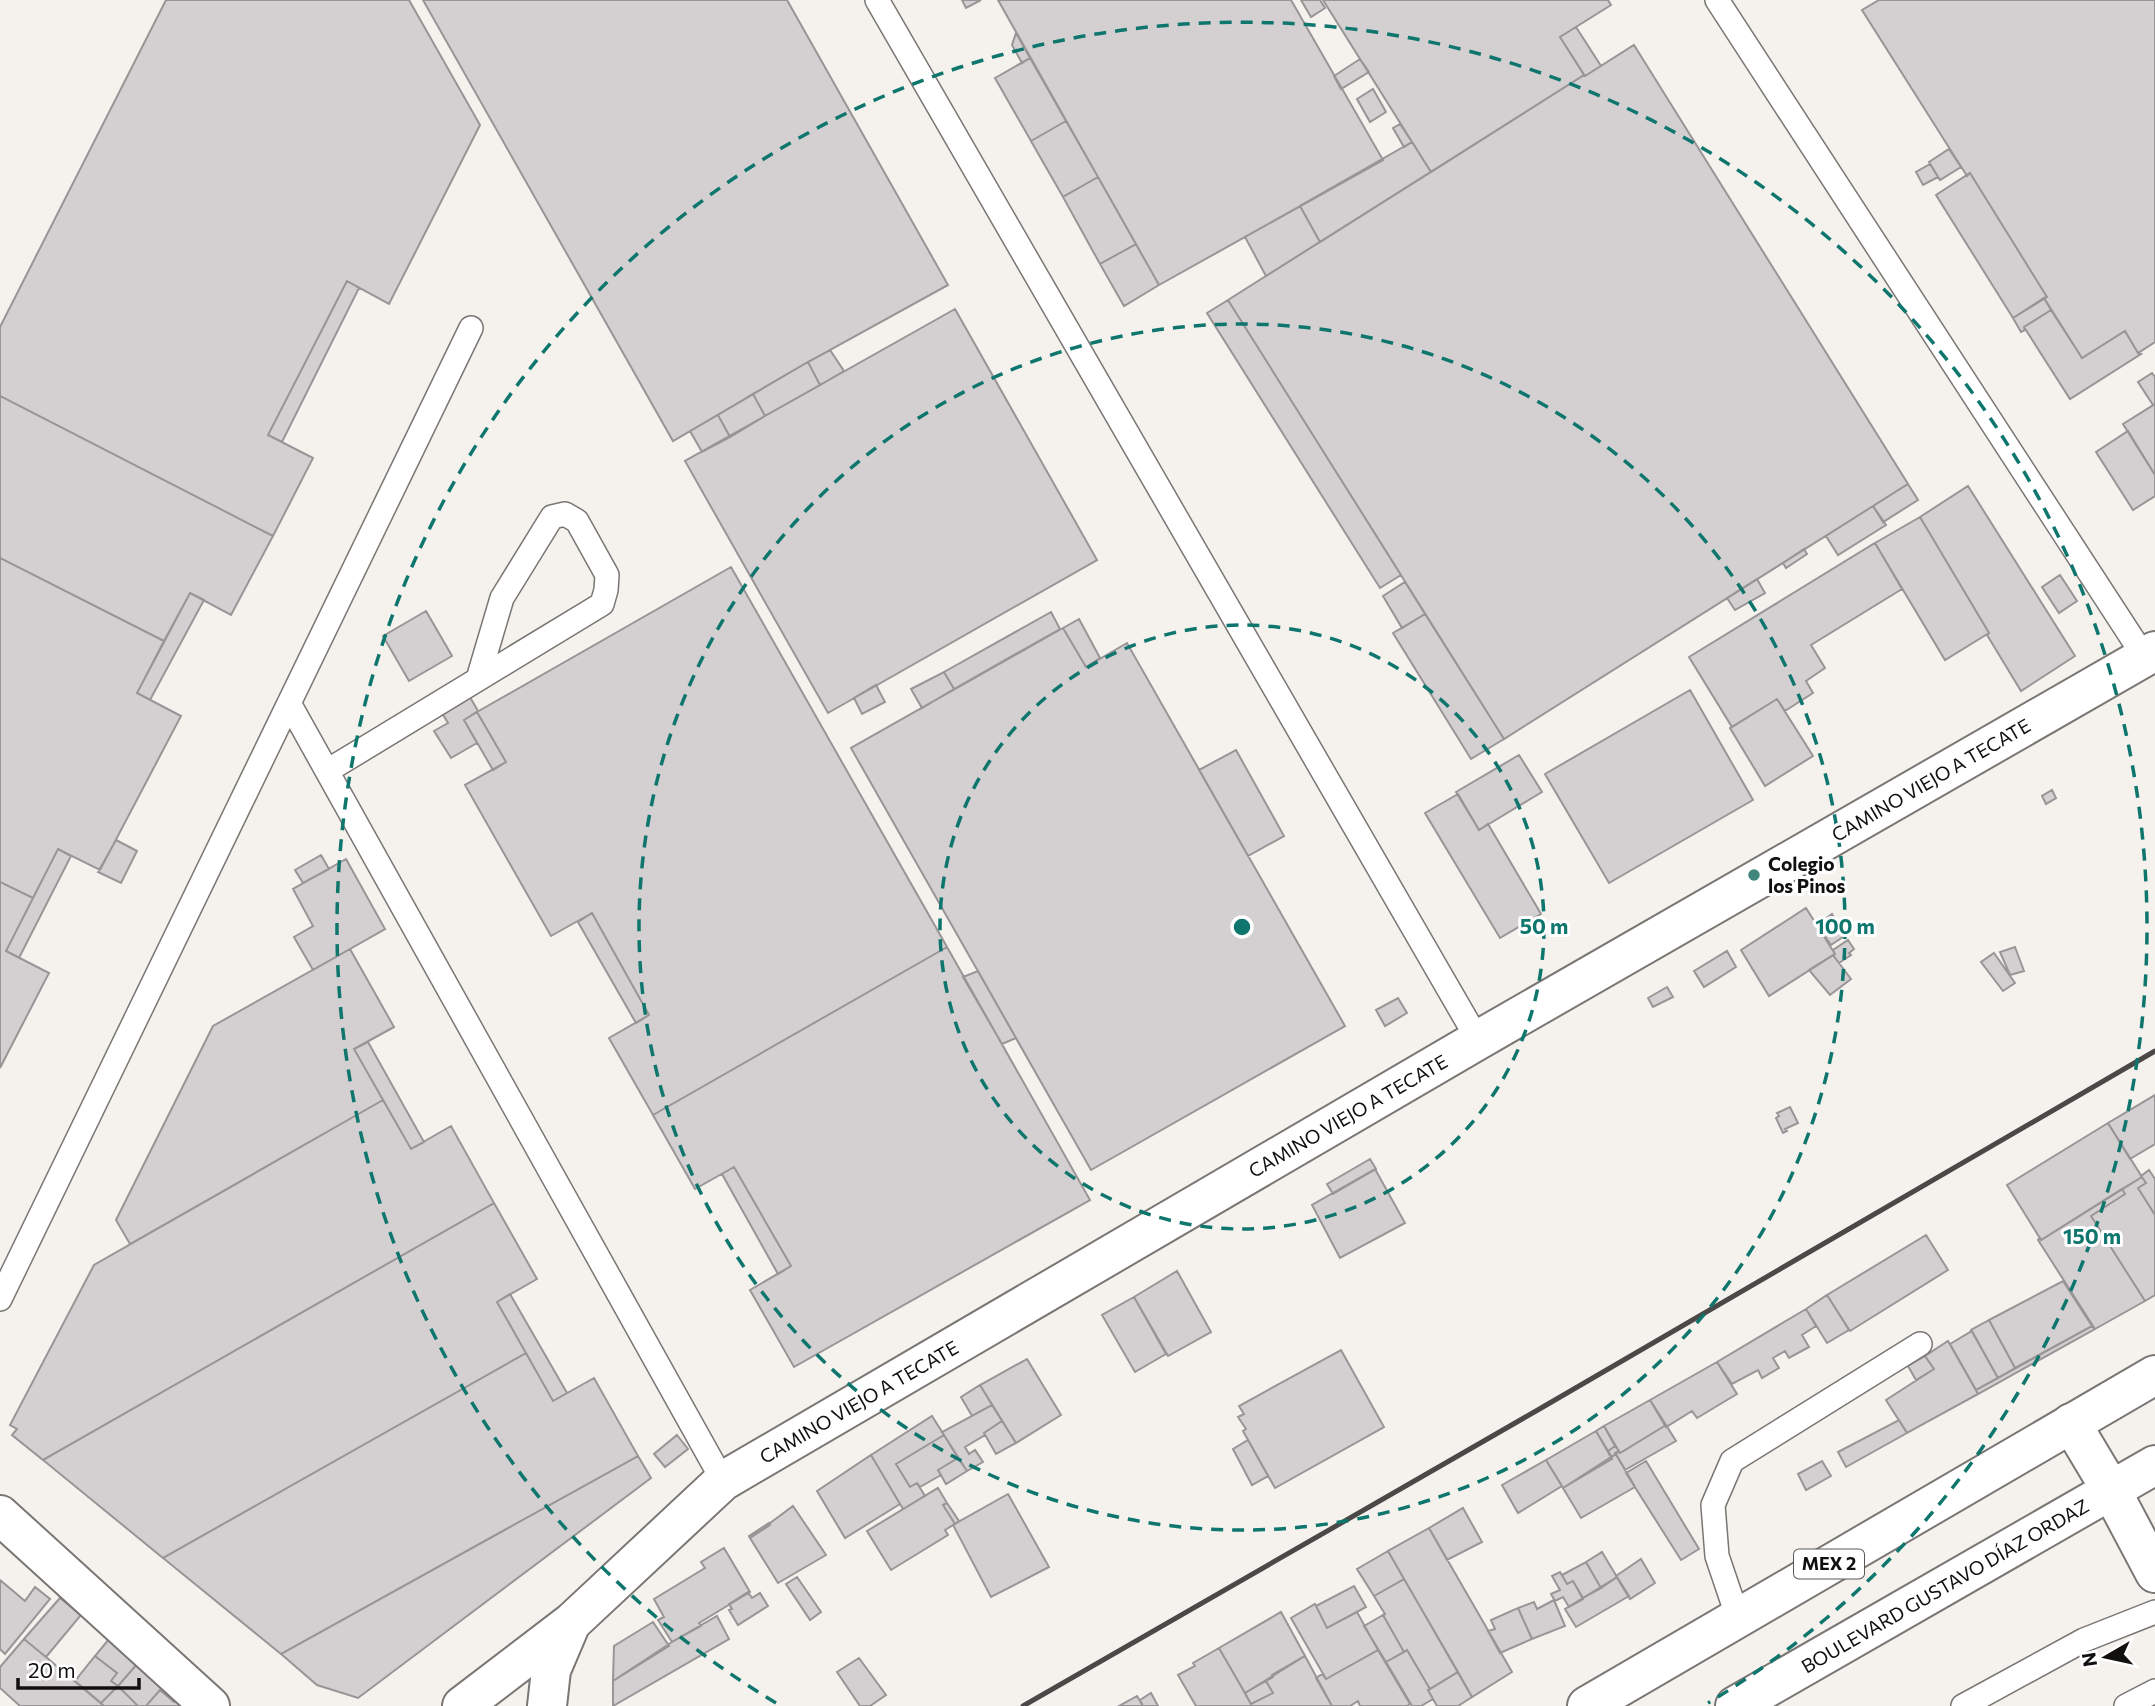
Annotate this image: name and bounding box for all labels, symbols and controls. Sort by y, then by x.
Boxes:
street label: CAMINO VIEJO A TECATE [1827,713,2034,846]
place label: Colegio los Pinos [1768,852,1846,897]
marker: Colegio los Pinos [1746,867,1762,883]
text: 50 m [1520,913,1568,938]
text: 100 m [1815,913,1875,938]
centre of rings [1230,915,1254,939]
street label: CAMINO VIEJO A TECATE [1244,1049,1451,1182]
text: 150 m [2063,1223,2121,1248]
street label: CAMINO VIEJO A TECATE [755,1335,962,1468]
street label: BOULEVARD GUSTAVO DÍAZ ORDAZ [1797,1494,2093,1678]
road number: MEX 2 [1794,1549,1864,1578]
north arrow [2071,1622,2141,1692]
scale bar [18,1646,138,1690]
text: N [2076,1651,2101,1669]
text: 20 m [28,1657,76,1682]

